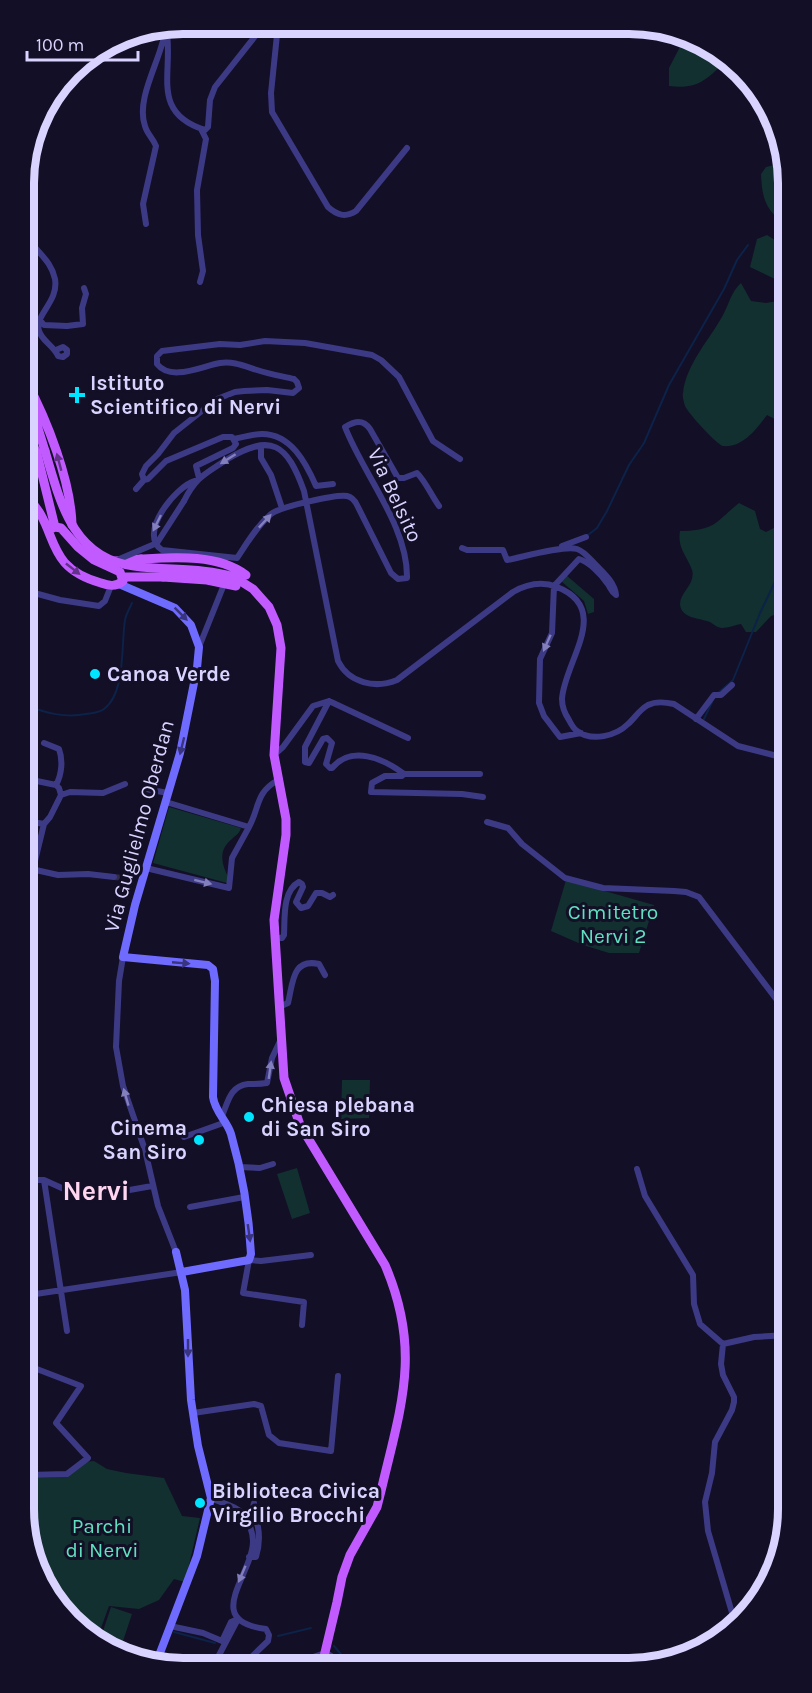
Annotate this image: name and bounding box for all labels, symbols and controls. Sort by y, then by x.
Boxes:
scale bar [27,24,138,62]
text: 100 m [36,34,84,56]
place label: Istituto Scientifico di Nervi [90,371,281,419]
marker: Istituto Scientifico di Nervi [68,386,86,404]
street label: Via Belsito [363,444,427,546]
one-way arrow [54,453,63,471]
one-way arrow [220,454,236,465]
one-way arrow [258,513,272,528]
one-way arrow [153,514,162,531]
one-way arrow [65,563,81,575]
one-way arrow [173,607,188,621]
one-way arrow [542,634,551,652]
place label: Canoa Verde [107,662,230,686]
marker: Canoa Verde [88,667,102,681]
street label: Via Guglielmo Oberdan [99,717,179,935]
one-way arrow [177,736,186,755]
one-way arrow [194,878,212,888]
park label: Cimitetro Nervi 2 [568,900,658,948]
one-way arrow [172,958,191,968]
one-way arrow [265,1060,274,1079]
one-way arrow [121,1088,130,1106]
place label: Chiesa plebana di San Siro [261,1093,415,1141]
marker: Chiesa plebana di San Siro [242,1110,256,1124]
place label: Cinema San Siro [103,1116,187,1164]
marker: Cinema San Siro [192,1133,206,1147]
district label: Nervi [62,1175,130,1207]
one-way arrow [244,1224,254,1243]
one-way arrow [183,1339,193,1358]
place label: Biblioteca Civica Virgilio Brocchi [212,1479,380,1527]
marker: Biblioteca Civica Virgilio Brocchi [193,1496,207,1510]
park label: Parchi di Nervi [65,1514,139,1562]
one-way arrow [238,1566,247,1583]

